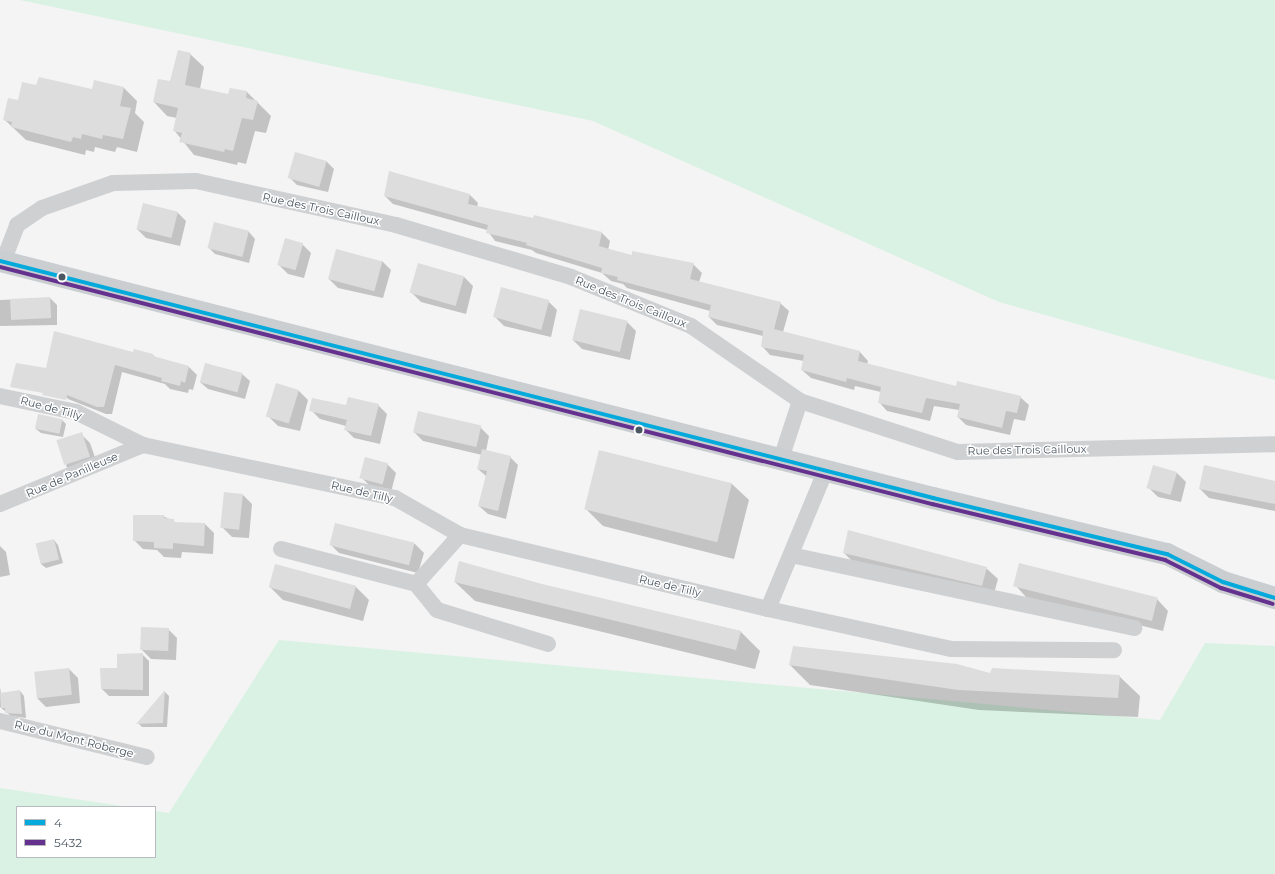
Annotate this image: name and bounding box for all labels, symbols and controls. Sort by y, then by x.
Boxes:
street label: Rue des Trois Cailloux [261,190,381,228]
unlabelled marker [57,272,67,282]
street label: Rue des Trois Cailloux [573,274,689,330]
street label: Rue de Tilly [19,393,83,423]
unlabelled marker [634,425,644,435]
street label: Rue des Trois Cailloux [967,442,1087,458]
street label: Rue de Panilleuse [24,450,120,500]
street label: Rue de Tilly [330,478,394,506]
street label: Rue de Tilly [638,572,702,600]
street label: Rue du Mont Roberge [13,718,135,760]
legend [16,806,156,858]
text: 4 [54,815,62,830]
text: 5432 [54,835,82,850]

